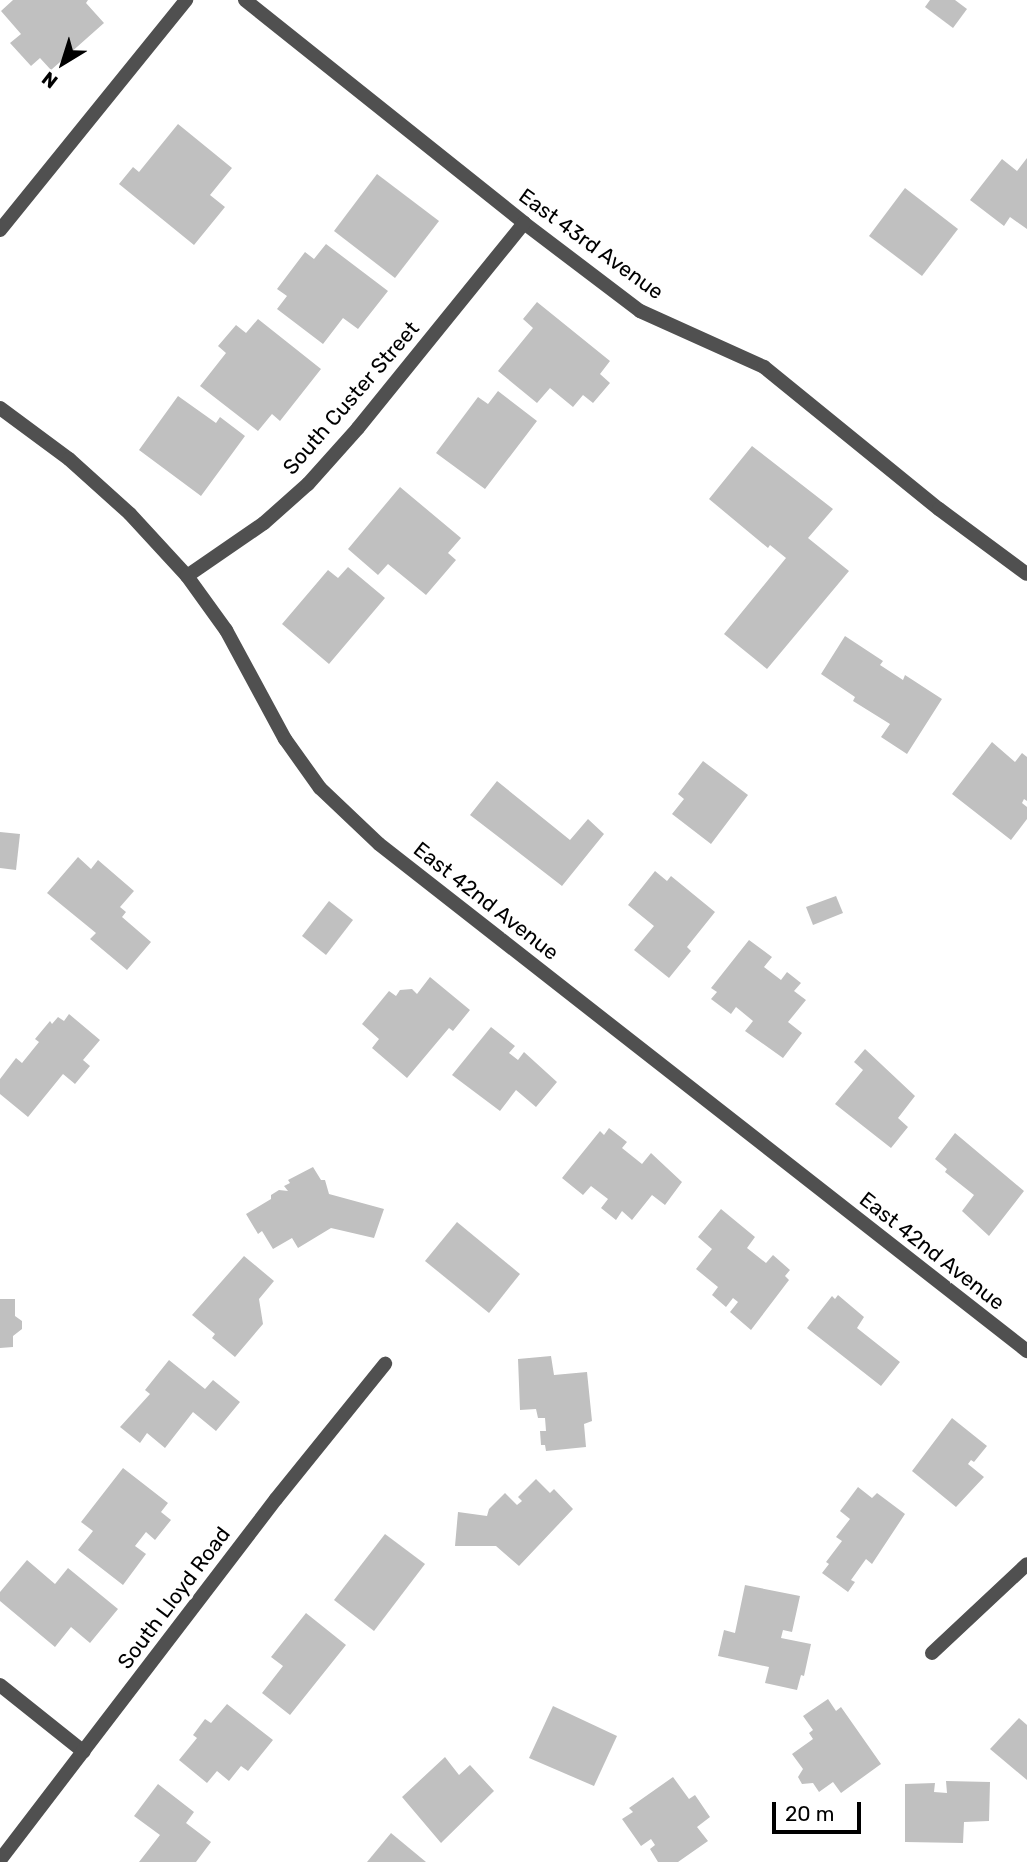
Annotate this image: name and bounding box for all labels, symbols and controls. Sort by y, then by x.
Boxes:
north arrow [28,28,98,98]
text: N [37,67,62,93]
street label: East 43rd Avenue [514,183,668,305]
street label: South Custer Street [278,316,424,480]
street label: East 42nd Avenue [408,836,564,966]
street label: East 42nd Avenue [854,1186,1010,1316]
street label: South Lloyd Road [112,1522,236,1674]
scale bar [775,1788,864,1832]
text: 20 m [785,1801,834,1826]

